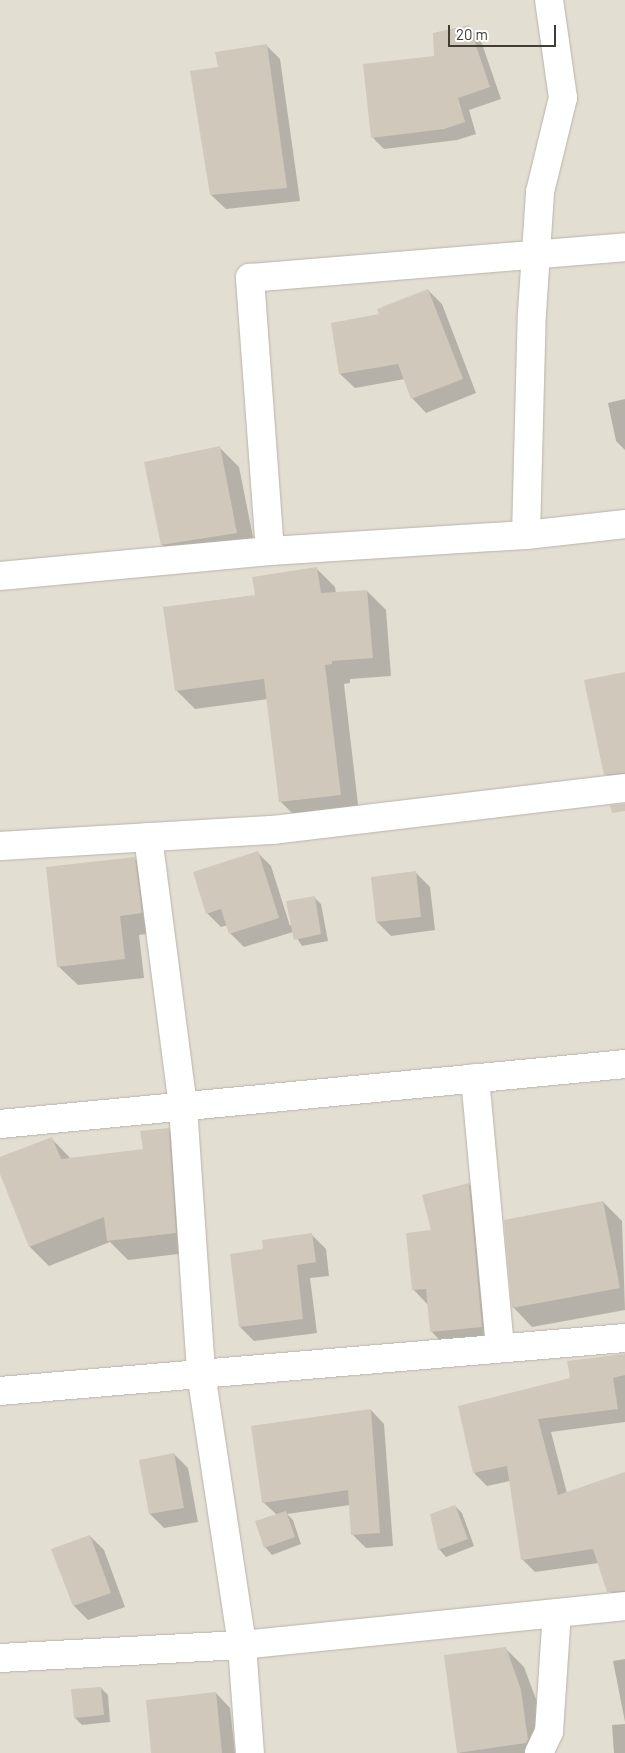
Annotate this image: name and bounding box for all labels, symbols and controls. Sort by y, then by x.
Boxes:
scale bar [450,15,558,47]
text: 20 m [456,25,488,43]

